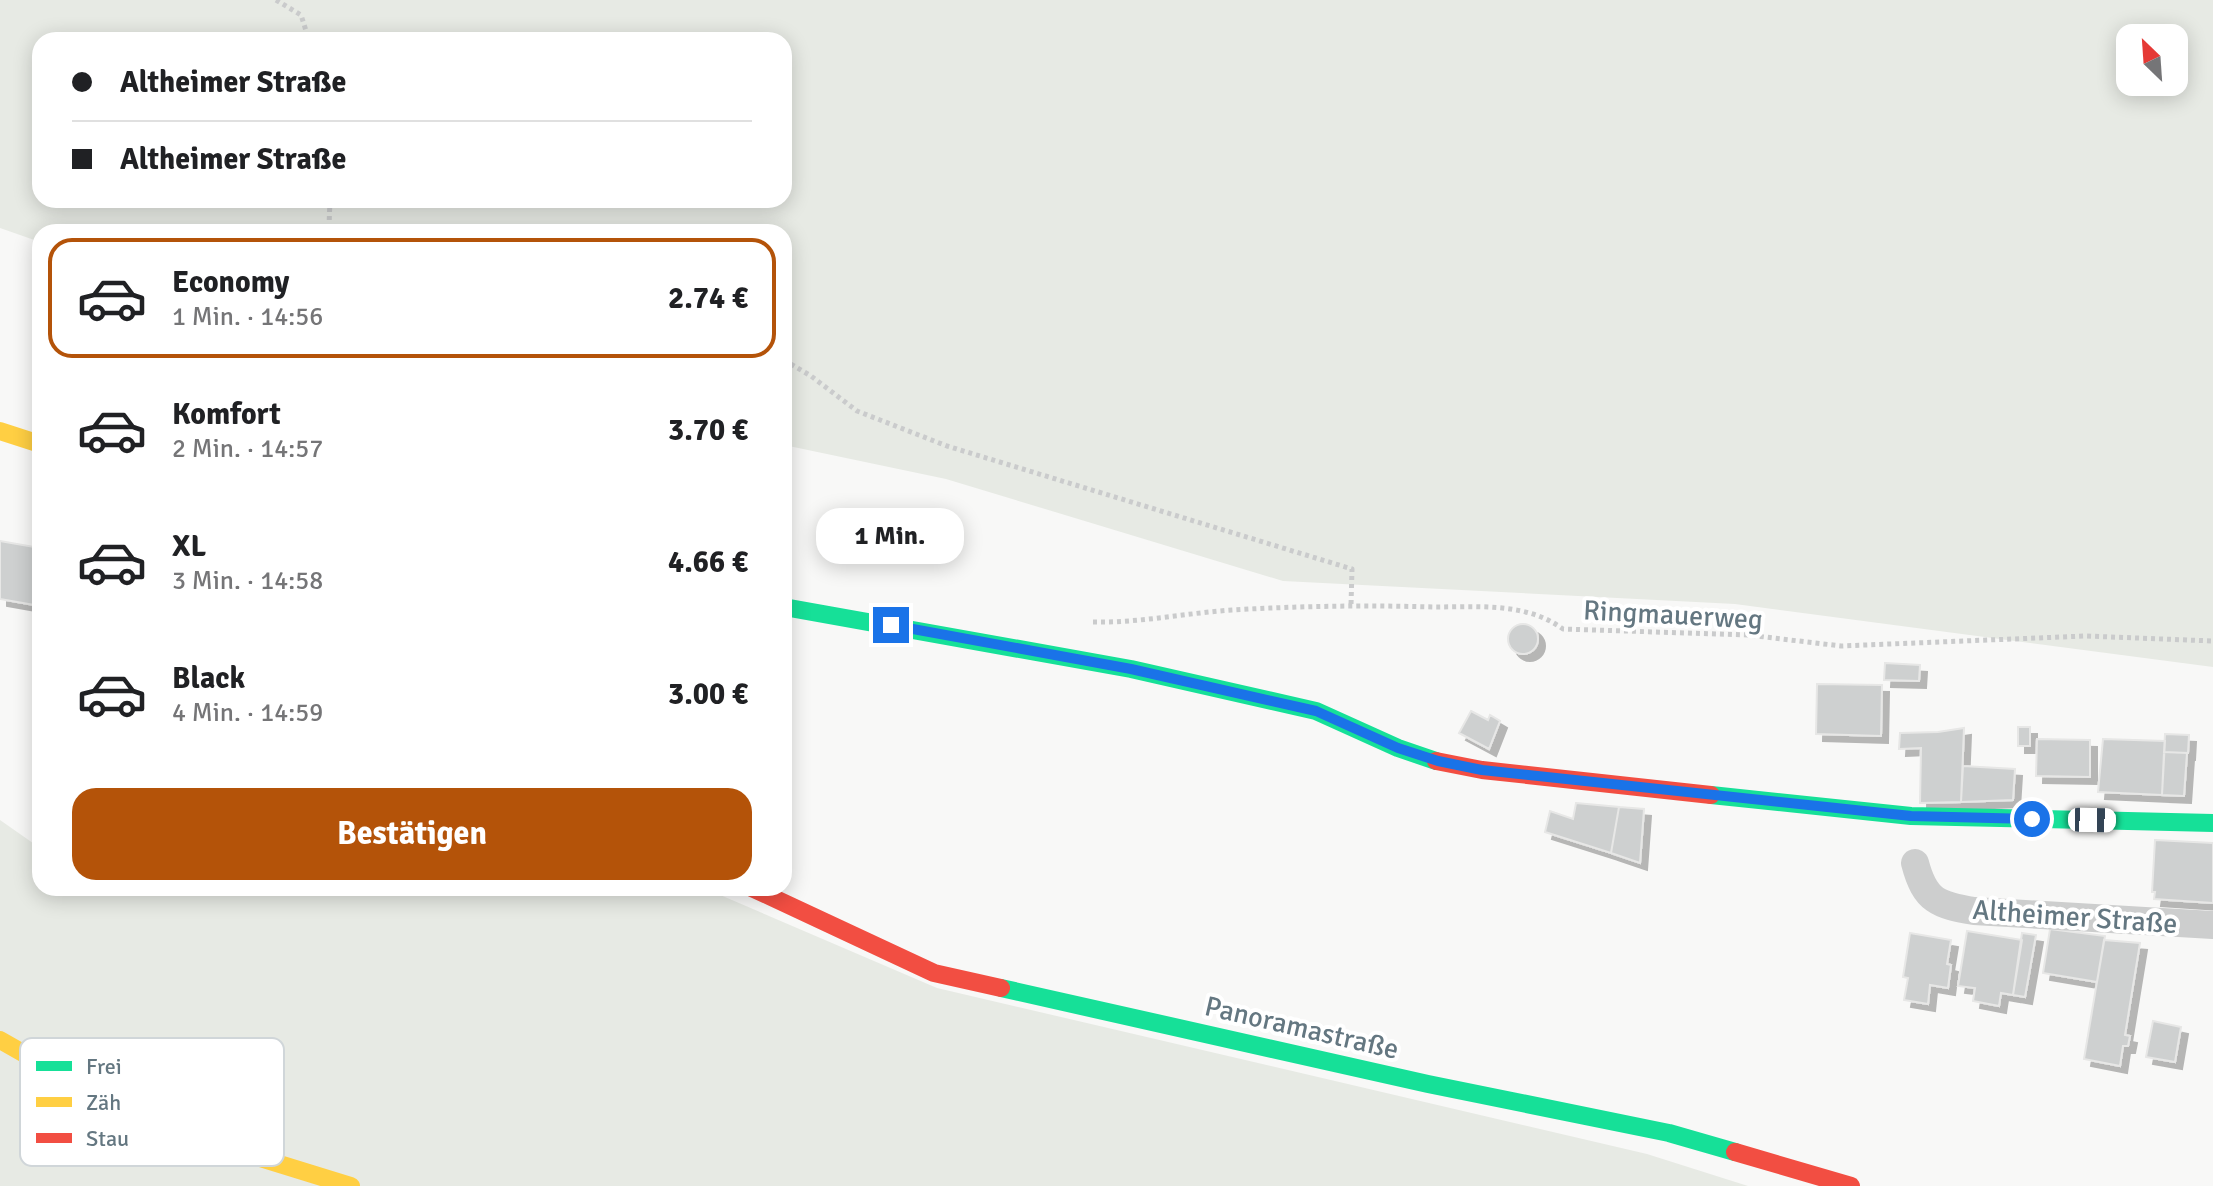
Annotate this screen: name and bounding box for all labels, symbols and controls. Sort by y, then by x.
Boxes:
north arrow [2116,24,2188,96]
map controls [2116,24,2188,96]
text: Altheimer Straße [120,64,346,101]
text: Altheimer Straße [120,141,346,178]
icon: car [76,262,148,334]
text: Economy [172,264,289,301]
text: 2.74 € [668,280,748,317]
text: 1 Min. · 14:56 [172,301,323,333]
icon: car [76,394,148,466]
text: Komfort [172,396,281,433]
text: 3.70 € [668,412,748,449]
text: 2 Min. · 14:57 [172,433,323,465]
callout: 1 Min. [817,509,965,565]
text: 1 Min. [855,520,925,552]
icon: car [76,526,148,598]
text: XL [172,528,206,565]
text: 4.66 € [668,544,748,581]
text: 3 Min. · 14:58 [172,565,323,597]
street label: Ringmauerweg [1582,593,1764,637]
route end [873,607,909,643]
icon: car [76,658,148,730]
text: Black [172,660,245,697]
text: 3.00 € [668,676,748,713]
text: 4 Min. · 14:59 [172,697,323,729]
button: Bestätigen [72,788,752,880]
route start [2014,801,2050,837]
car [2068,808,2116,832]
street label: Altheimer Straße [1971,893,2178,941]
street label: Panoramastraße [1201,989,1402,1067]
legend [20,1038,284,1166]
text: Frei [86,1053,122,1080]
text: Zäh [86,1089,121,1116]
text: Stau [86,1125,129,1152]

